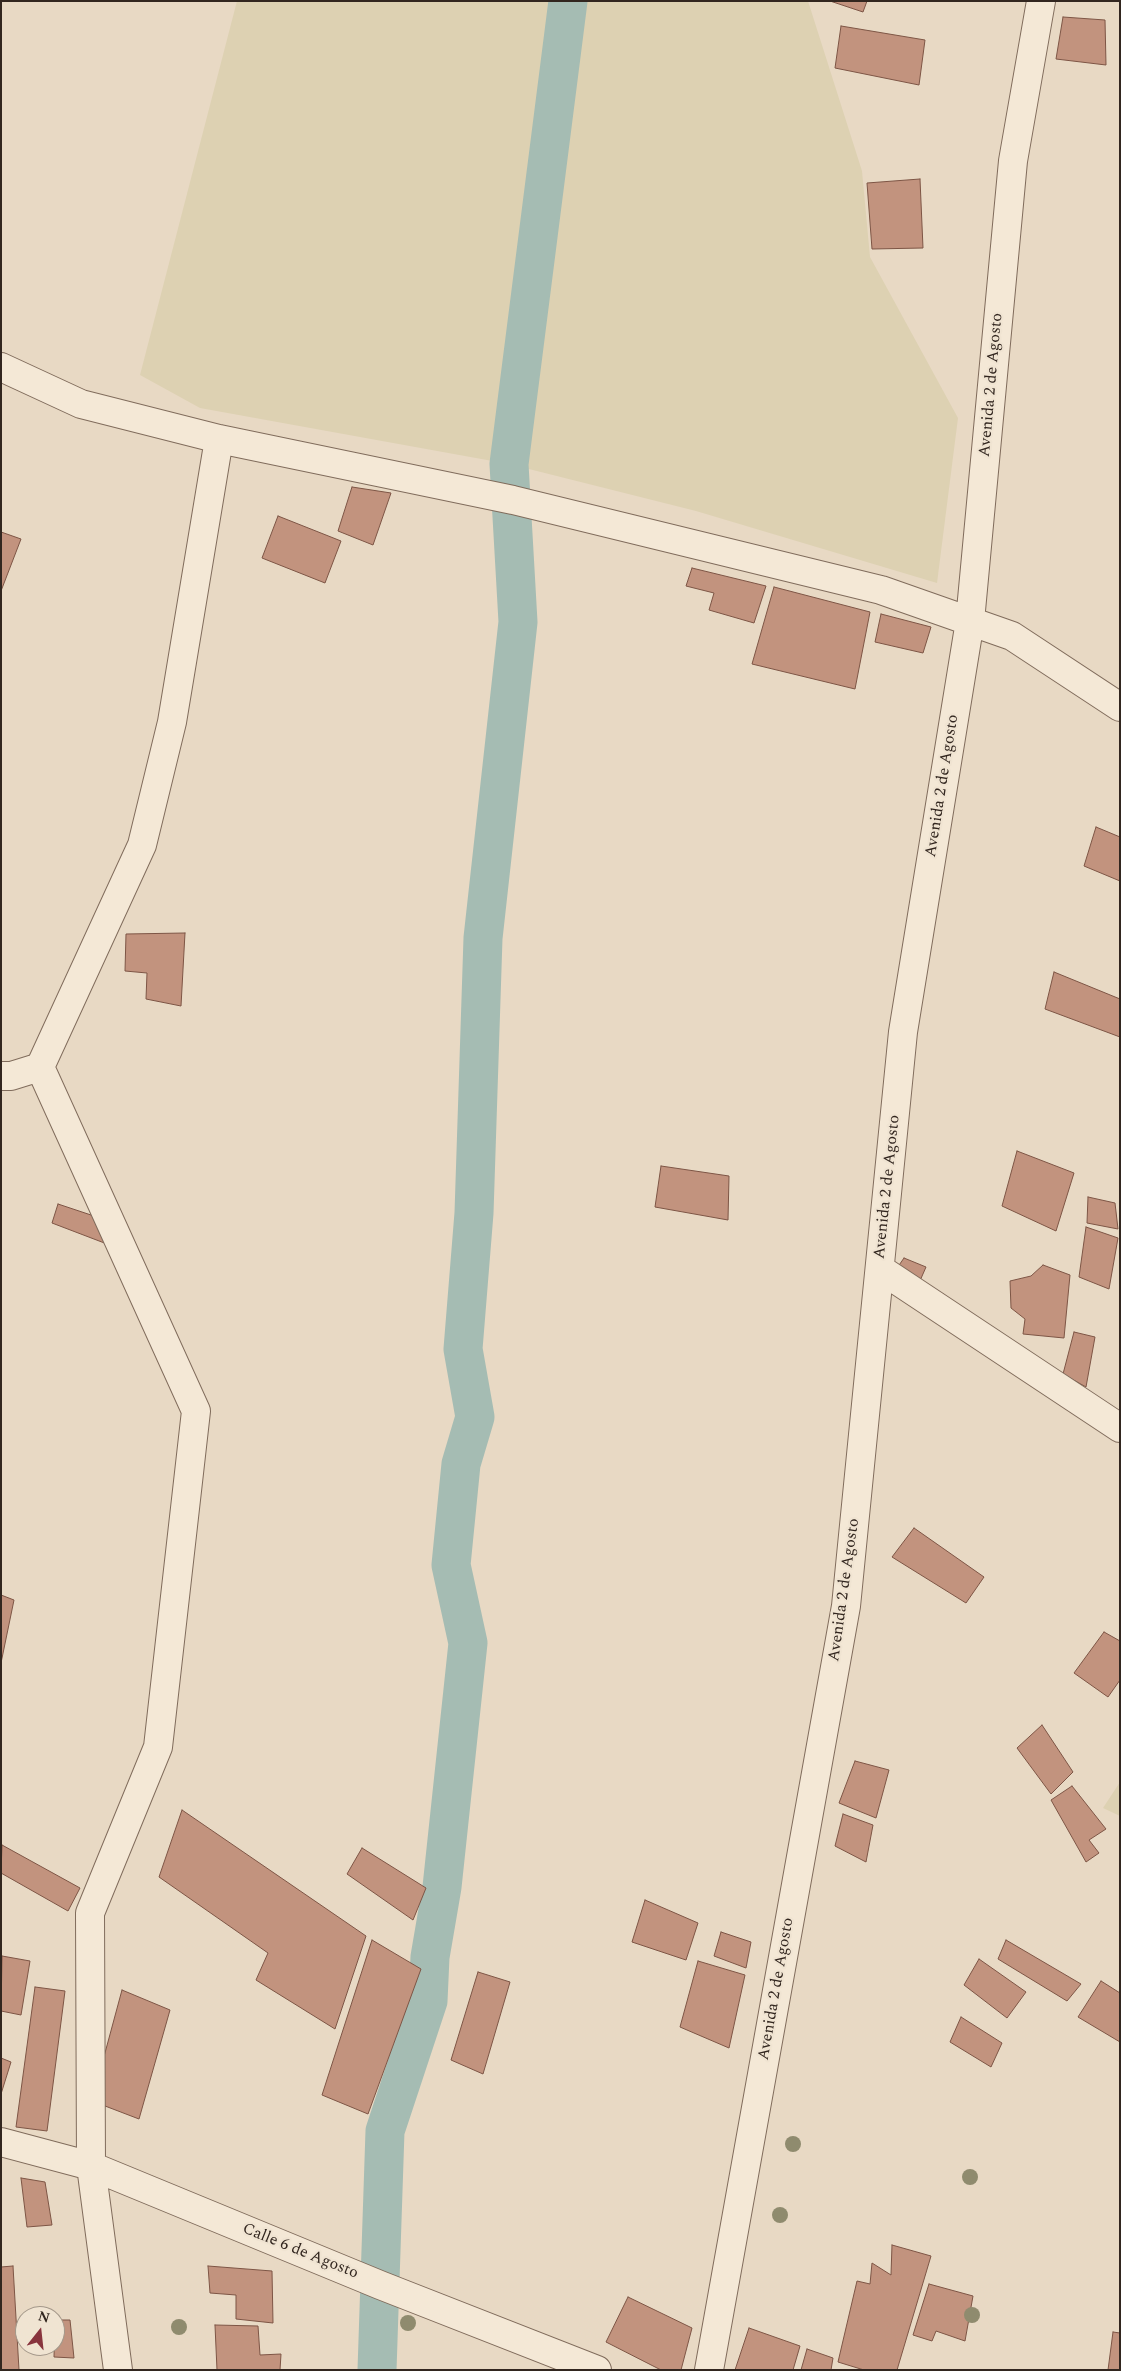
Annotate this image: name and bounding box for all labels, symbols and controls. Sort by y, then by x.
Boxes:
street label: Avenida 2 de Agosto [976,312,1008,458]
street label: Avenida 2 de Agosto [922,713,964,859]
street label: Avenida 2 de Agosto [871,1114,905,1260]
street label: Avenida 2 de Agosto [825,1517,865,1663]
street label: Avenida 2 de Agosto [755,1916,799,2062]
street label: Calle 6 de Agosto [239,2220,361,2284]
text: N [36,2305,52,2329]
north arrow [15,2306,65,2356]

